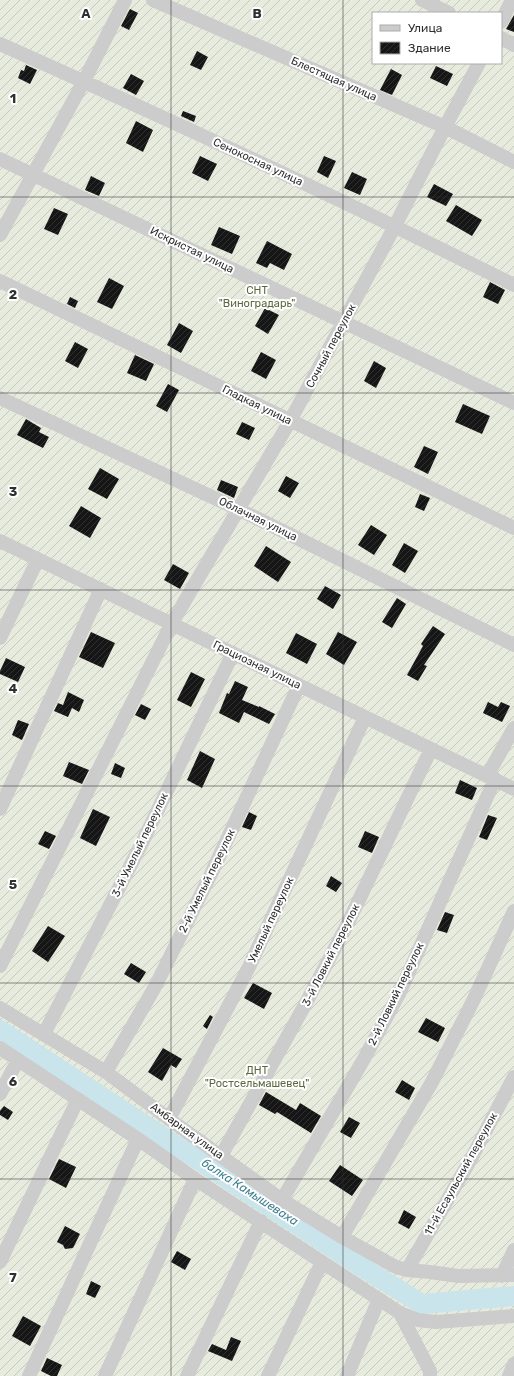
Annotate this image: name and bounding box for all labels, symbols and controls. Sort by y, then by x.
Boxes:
text: A [81,6,91,21]
text: B [252,6,262,21]
legend [372,12,502,64]
text: Улица [408,21,442,35]
text: Здание [408,41,451,55]
street label: Блестящая улица [289,54,379,104]
text: 1 [10,91,16,106]
street label: Сенокосная улица [211,135,305,189]
street label: Искристая улица [148,224,236,276]
park label: СНТ "Виноградарь" [219,284,295,310]
text: 2 [9,287,17,302]
street label: Сочный переулок [303,302,359,390]
street label: Гладкая улица [220,383,294,427]
text: 3 [9,484,18,499]
street label: Облачная улица [217,494,299,544]
street label: Грациозная улица [211,638,303,692]
text: 4 [9,681,18,696]
street label: 3-й Умелый переулок [109,791,171,899]
street label: 2-й Умелый переулок [176,827,238,935]
street label: Умелый переулок [246,875,297,965]
text: 5 [9,877,17,892]
street label: 3-й Ловкий переулок [300,902,362,1008]
street label: 2-й Ловкий переулок [365,940,427,1047]
park label: ДНТ "Ростсельмашевец" [205,1064,309,1090]
text: 6 [9,1074,18,1089]
street label: Амбарная улица [148,1100,226,1162]
street label: 11-й Есаульский переулок [422,1110,500,1237]
water label: балка Камышеваха [199,1156,301,1228]
text: 7 [9,1270,17,1285]

